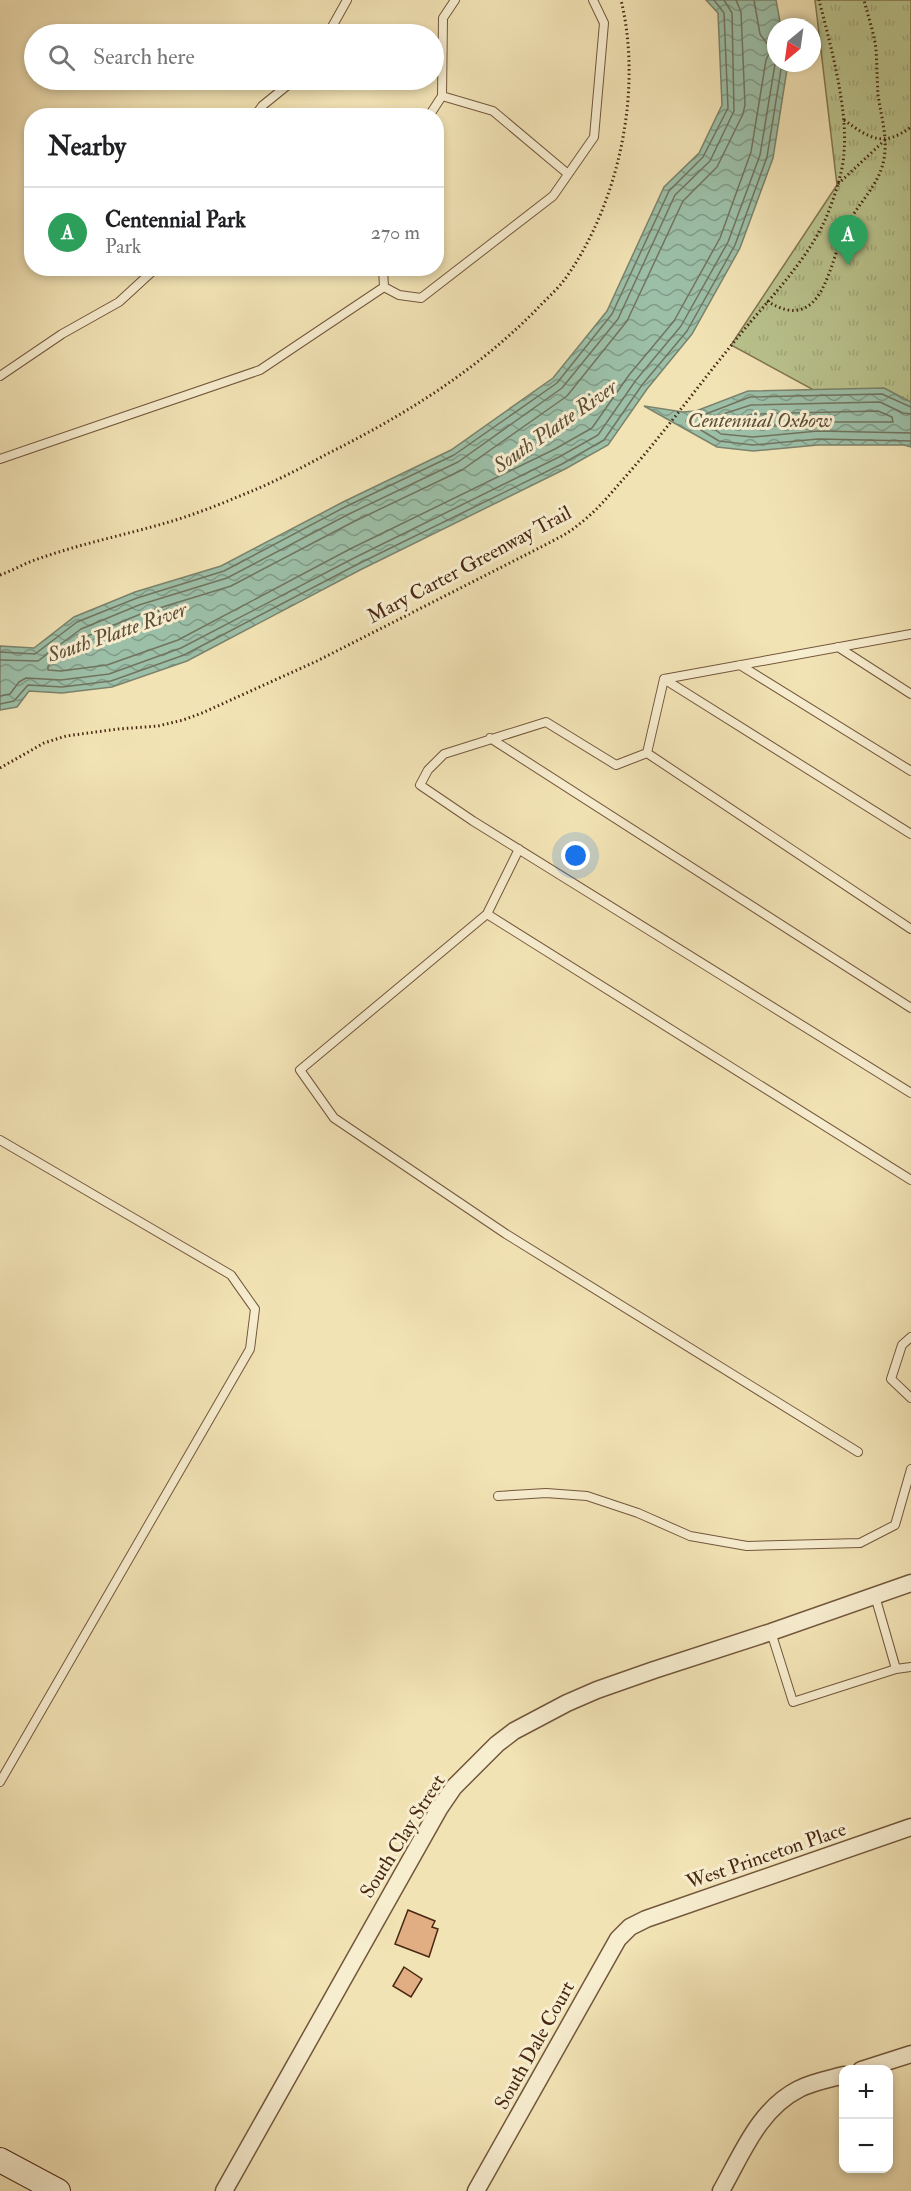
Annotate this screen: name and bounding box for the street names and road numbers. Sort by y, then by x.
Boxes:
street label: Mary Carter Greenway Trail [363,500,576,629]
street label: South Clay Street [354,1769,451,1903]
street label: West Princeton Place [682,1816,849,1895]
street label: South Dale Court [489,1976,580,2114]

